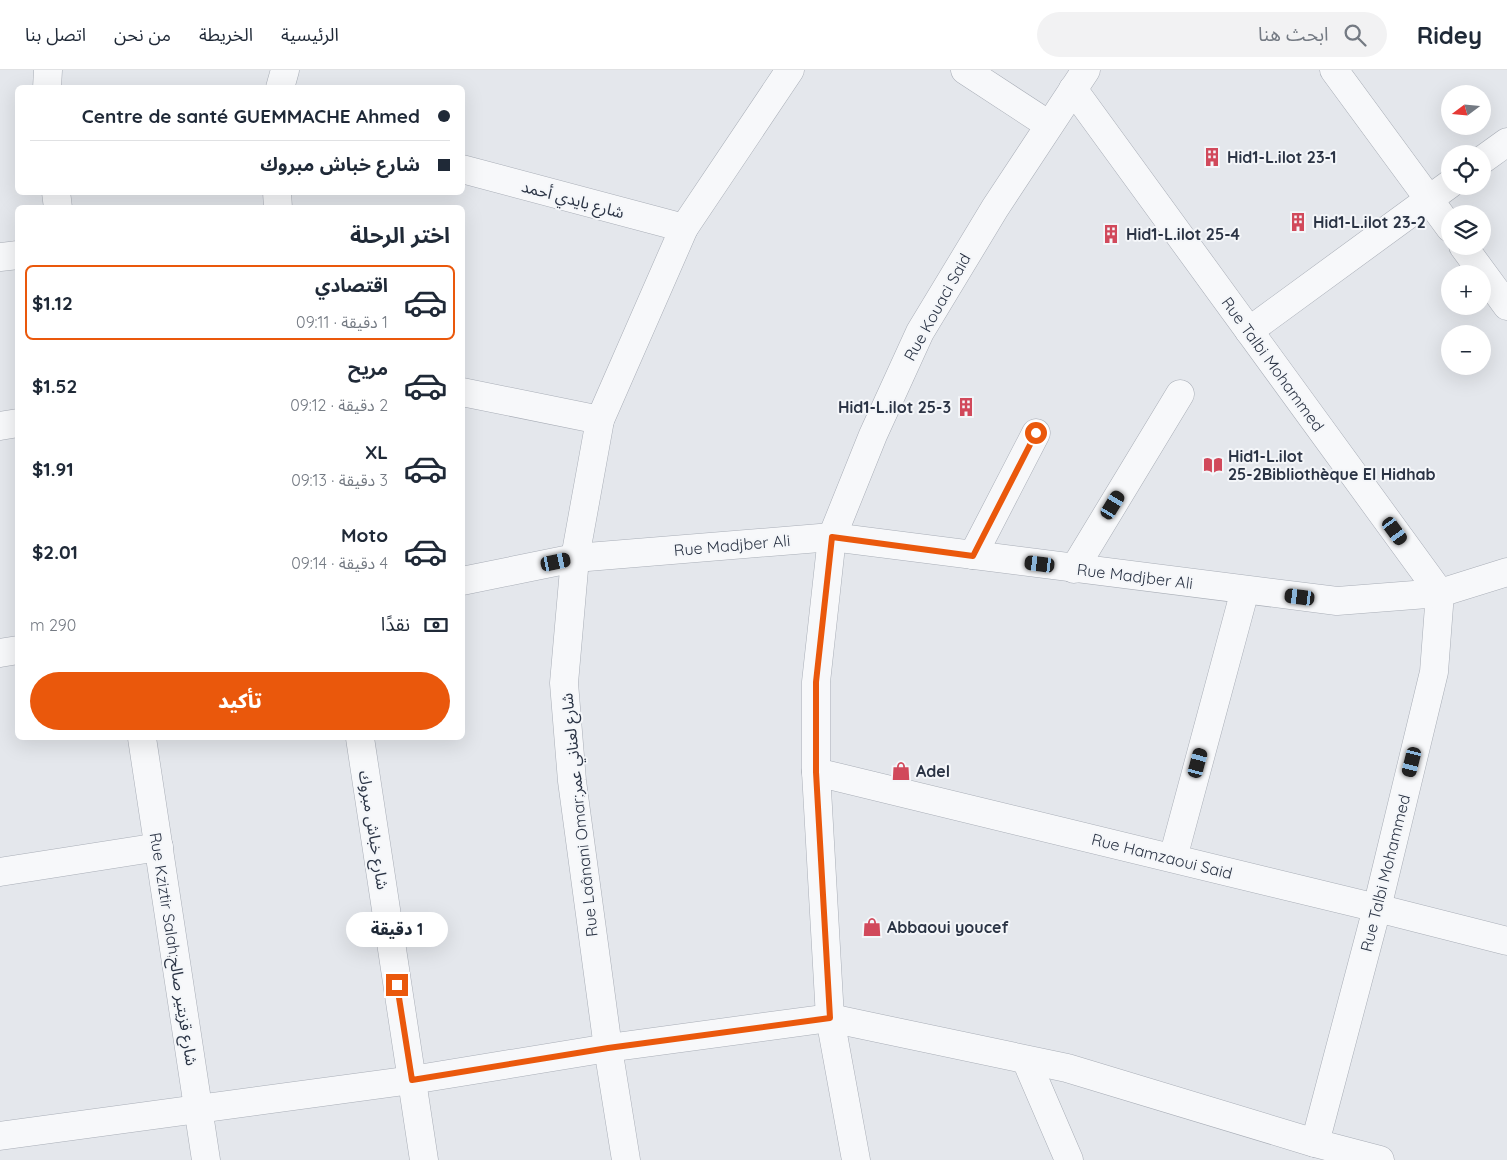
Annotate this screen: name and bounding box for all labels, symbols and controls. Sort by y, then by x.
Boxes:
search box [1037,12,1387,57]
text: Ridey [1417,20,1482,50]
icon: search [1341,21,1369,49]
text: ابحث هنا [1258,22,1329,46]
text: اتصل بنا [25,23,86,46]
text: من نحن [114,23,171,46]
text: الخريطة [199,23,253,46]
text: الرئيسية [281,23,339,46]
north arrow [1441,85,1491,135]
map controls [1441,85,1491,375]
text: Centre de santé GUEMMACHE Ahmed [82,104,420,128]
button: locate [1441,145,1491,195]
building icon: Hid1-L.ilot 23-1 [1201,146,1223,168]
place label: Hid1-L.ilot 23-1 [1227,147,1336,167]
text: شارع خباش مبروك [260,152,420,176]
street label: شارع بايدي أحمد [519,176,626,225]
button: layers [1441,205,1491,255]
building icon: Hid1-L.ilot 23-2 [1287,211,1309,233]
place label: Hid1-L.ilot 23-2 [1313,212,1426,232]
text: اختر الرحلة [350,221,450,249]
building icon: Hid1-L.ilot 25-4 [1100,223,1122,245]
place label: Hid1-L.ilot 25-4 [1126,224,1240,244]
street label: Rue Kouaci Said [899,250,975,364]
button: + [1441,265,1491,315]
text: اقتصادي [315,273,388,297]
icon: car [403,280,448,325]
text: $1.12 [32,291,73,315]
street label: Rue Talbi Mohammed [1217,293,1329,435]
text: 1 دقيقة · 09:11 [296,312,388,332]
button: − [1441,325,1491,375]
text: مريح [348,356,388,380]
icon: car [403,363,448,408]
text: $1.52 [32,374,77,398]
text: 2 دقيقة · 09:12 [290,395,388,415]
building icon: Hid1-L.ilot 25-3 [955,396,977,418]
place label: Hid1-L.ilot 25-3 [838,397,951,417]
route start [1025,422,1047,444]
text: XL [365,440,388,464]
icon: car [403,446,448,491]
place label: Hid1-L.ilot 25-2Bibliothèque El Hidhab [1228,446,1436,484]
library icon: Hid1-L.ilot 25-2Bibliothèque El Hidhab [1202,454,1224,476]
text: $1.91 [32,457,74,481]
text: 3 دقيقة · 09:13 [291,470,388,490]
car [1098,488,1127,522]
car [1380,514,1409,548]
text: Moto [341,523,388,547]
icon: car [403,529,448,574]
street label: Rue Madjber Ali [673,530,791,560]
text: $2.01 [32,540,78,564]
car [539,552,572,572]
text: 4 دقيقة · 09:14 [291,553,388,573]
car [1024,555,1055,573]
street label: Rue Madjber Ali [1076,559,1194,593]
car [1284,588,1315,606]
icon: cash [422,611,450,639]
text: نقدًا [381,612,410,636]
text: 290 m [30,615,76,635]
button: تأكيد [30,672,450,730]
street label: Rue Laânani Omar;شارع لعناني عمر [556,692,605,938]
car [1401,746,1422,778]
car [1186,747,1209,779]
shop icon: Adel [890,760,912,782]
place label: Adel [916,761,950,781]
street label: شارع خباش مبروك [352,769,393,891]
street label: Rue Talbi Mohammed [1356,792,1414,954]
street label: Rue Hamzaoui Said [1089,829,1235,883]
street label: Rue Kziztir Salah;شارع قزيتير صالح [143,831,202,1068]
callout: 1 دقيقة [346,912,448,948]
shop icon: Abbaoui youcef [861,916,883,938]
place label: Abbaoui youcef [887,917,1008,937]
text: 1 دقيقة [371,919,423,939]
route end [386,974,408,996]

